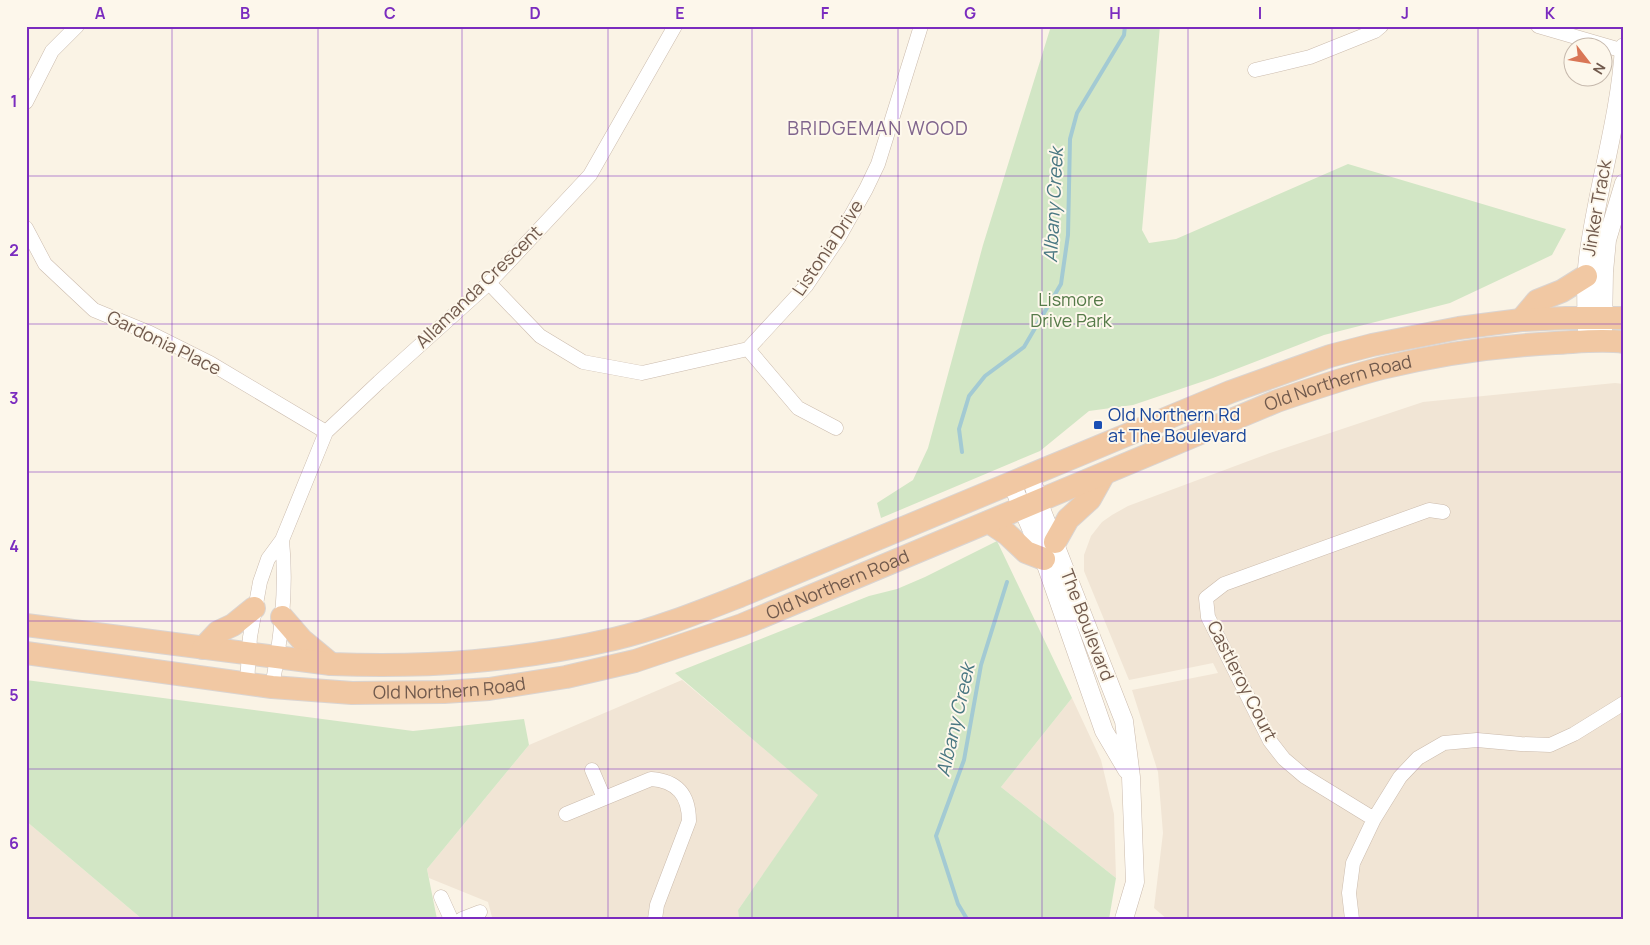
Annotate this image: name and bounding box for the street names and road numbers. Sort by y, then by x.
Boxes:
street label: Jinker Track [1576,157,1616,258]
street label: Listonia Drive [786,195,868,300]
street label: Allamanda Crescent [410,220,547,353]
street label: Gardonia Place [103,304,225,380]
street label: Old Northern Road [1260,349,1414,416]
street label: Old Northern Road [762,543,912,625]
street label: The Boulevard [1056,565,1120,684]
street label: Castleroy Court [1202,616,1284,745]
street label: Old Northern Road [373,670,527,704]

